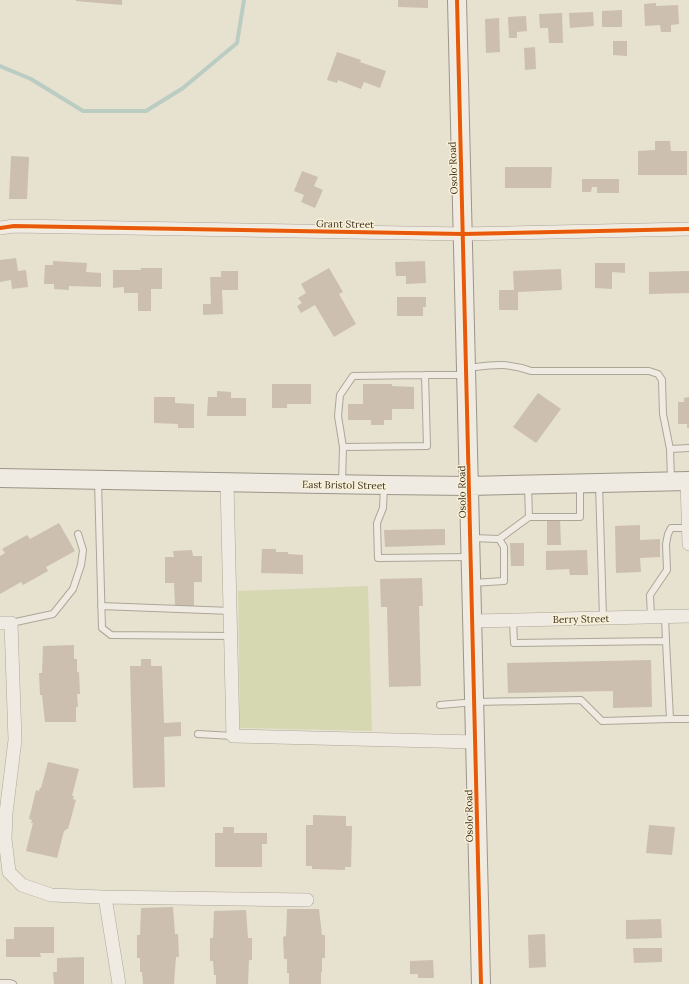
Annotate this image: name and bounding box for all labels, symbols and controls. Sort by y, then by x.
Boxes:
street label: Osolo Road [446,141,460,195]
street label: Grant Street [316,217,374,231]
street label: Osolo Road [455,465,469,519]
street label: East Bristol Street [302,478,386,492]
street label: Berry Street [553,612,610,626]
street label: Osolo Road [462,789,476,843]

